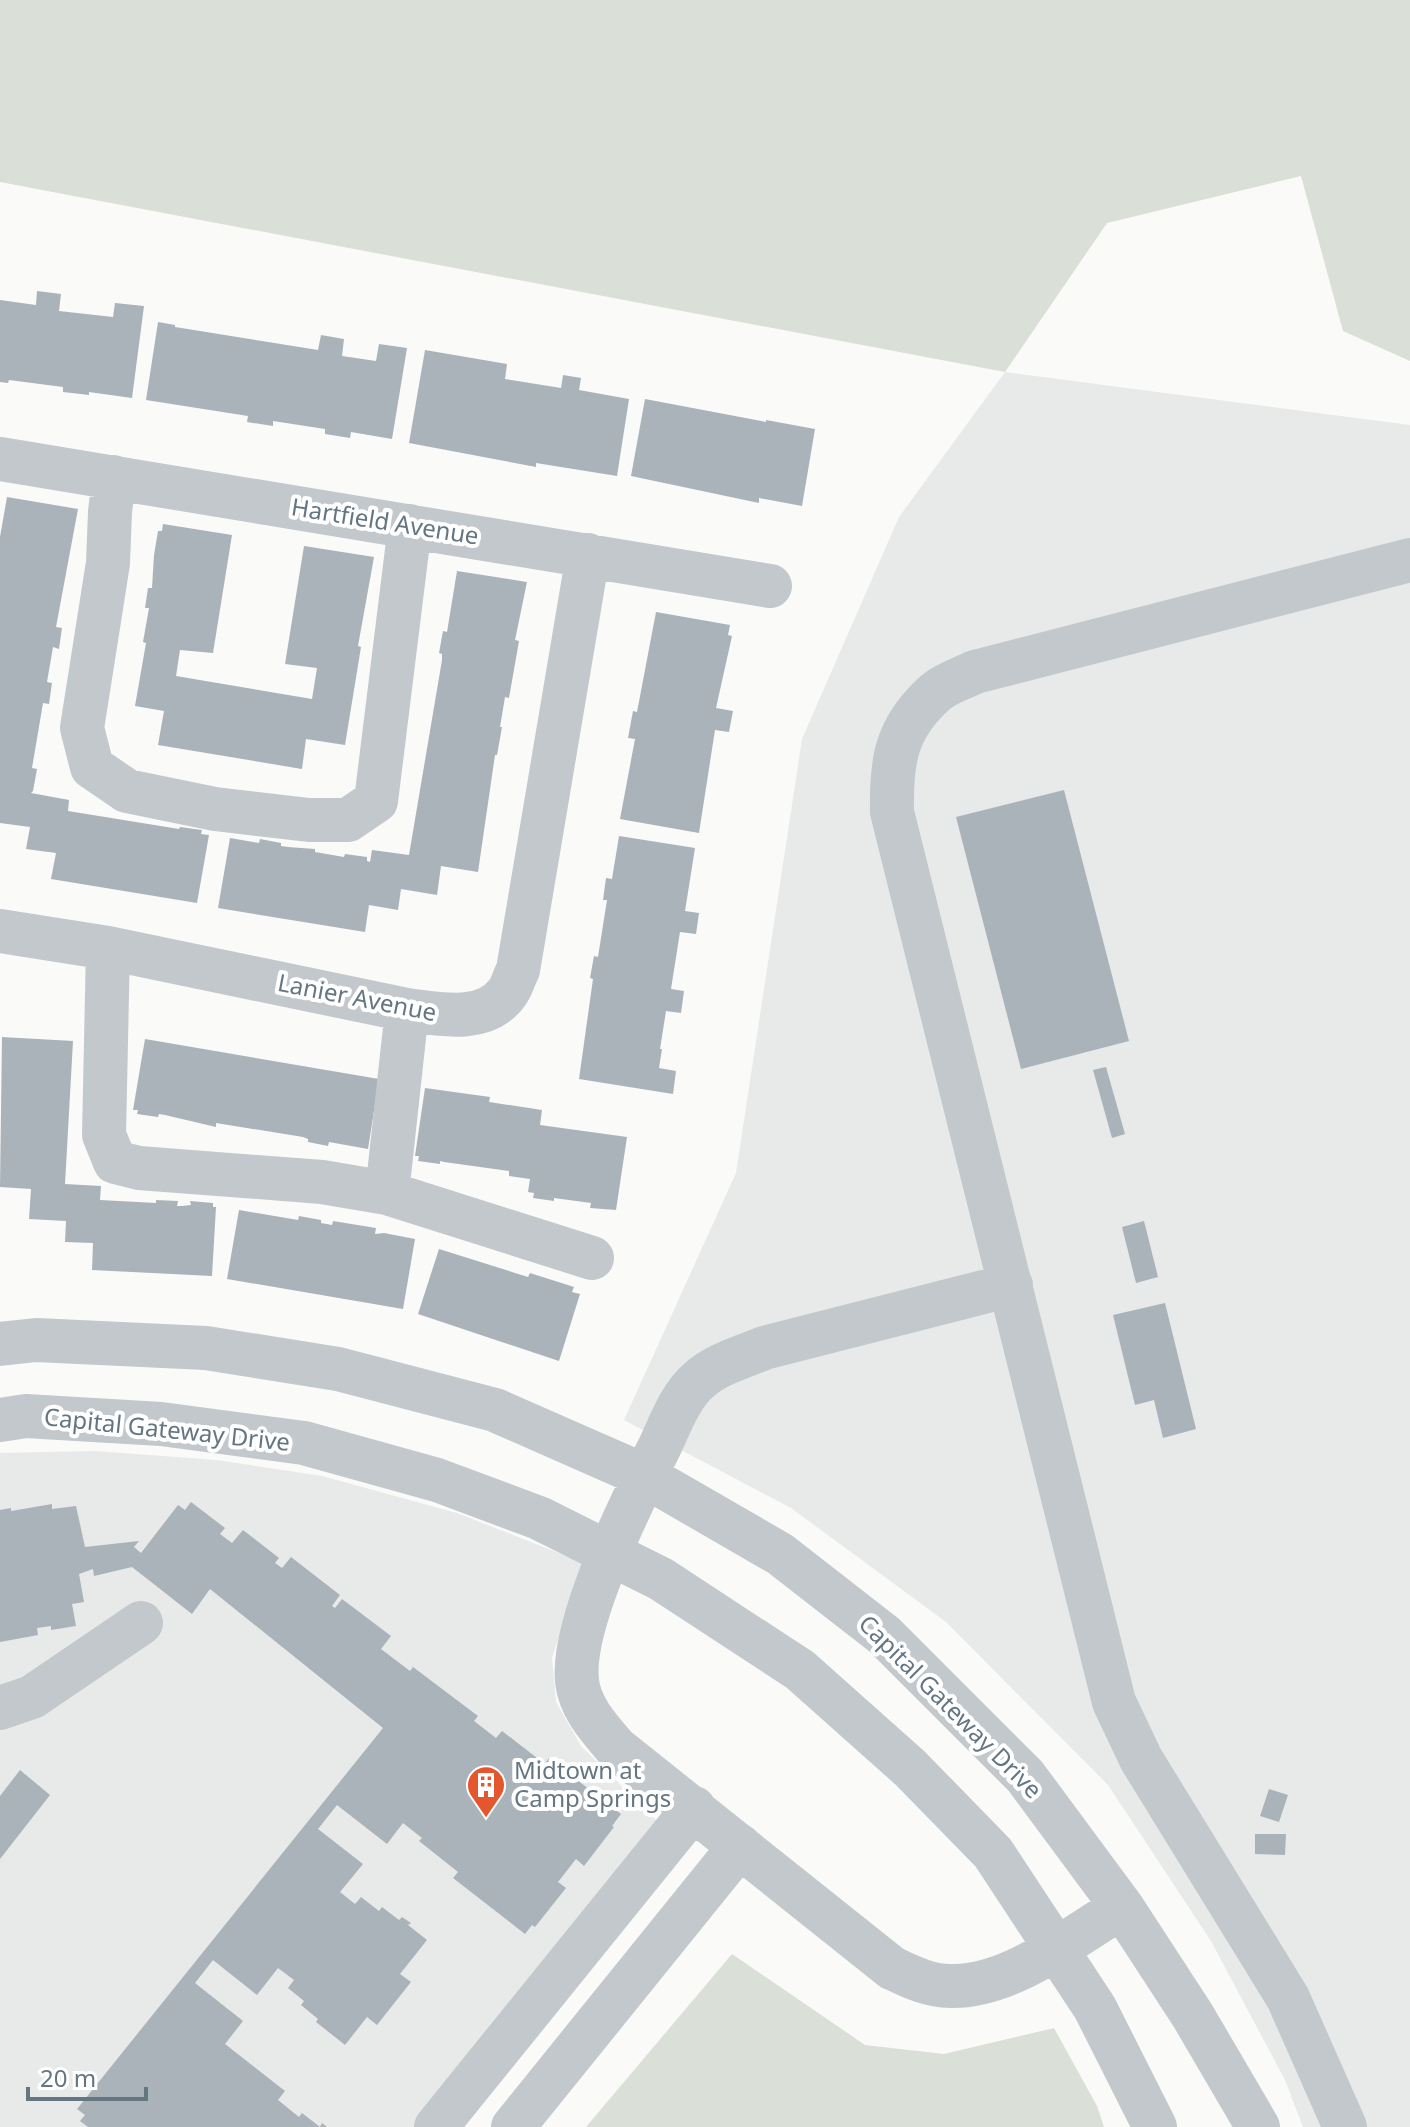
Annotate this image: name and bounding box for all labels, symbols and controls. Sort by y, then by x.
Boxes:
street label: Hartfield Avenue [289,489,481,552]
street label: Lanier Avenue [275,965,439,1028]
street label: Capital Gateway Drive [43,1399,292,1458]
street label: Capital Gateway Drive [852,1607,1050,1805]
place label: Midtown at Camp Springs [514,1753,671,1814]
building icon: Midtown at Camp Springs [465,1764,507,1819]
scale bar [28,2051,146,2101]
text: 20 m [40,2061,96,2094]

